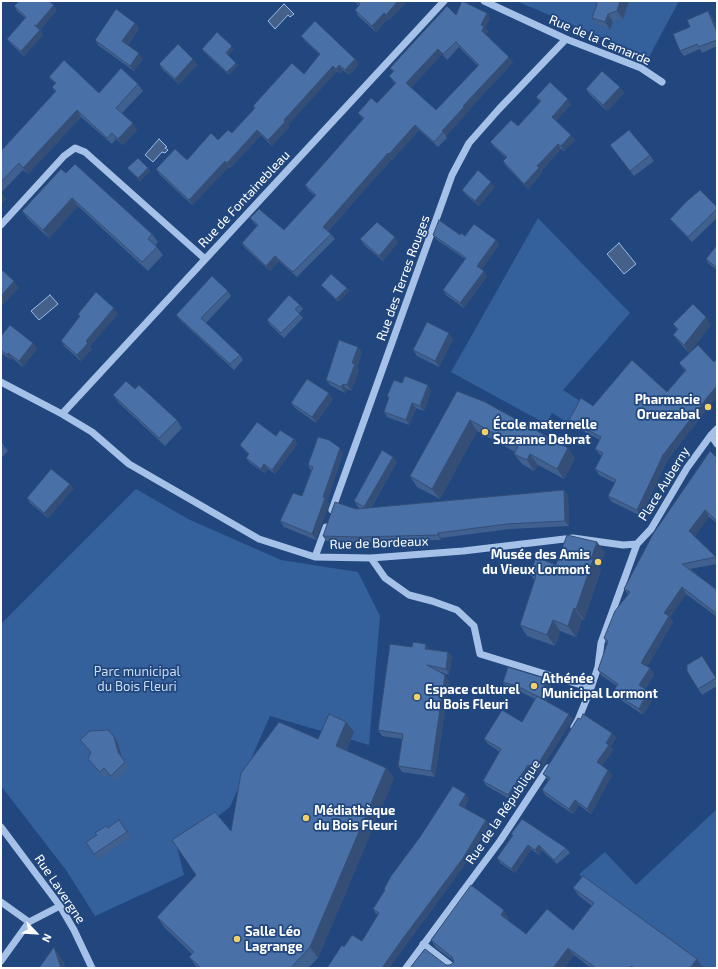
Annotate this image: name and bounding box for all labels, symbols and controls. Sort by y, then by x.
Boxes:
street label: Rue de la Camarde [547,11,653,69]
street label: Rue de Fontainebleau [195,147,293,251]
street label: Rue des Terres Rouges [373,213,433,343]
place label: Pharmacie Oruezabal [635,392,700,423]
marker: Pharmacie Oruezabal [703,402,713,412]
place label: École maternelle Suzanne Debrat [493,417,597,448]
marker: École maternelle Suzanne Debrat [480,427,490,437]
street label: Place Auberny [635,444,693,524]
street label: Rue de Bordeaux [329,533,429,553]
place label: Musée des Amis du Vieux Lormont [482,547,590,578]
marker: Musée des Amis du Vieux Lormont [593,557,603,567]
park label: Parc municipal du Bois Fleuri [94,664,180,695]
place label: Athénée Municipal Lormont [542,671,658,702]
marker: Athénée Municipal Lormont [529,681,539,691]
place label: Espace culturel du Bois Fleuri [425,682,520,713]
marker: Espace culturel du Bois Fleuri [412,692,422,702]
street label: Rue de la République [462,757,544,867]
place label: Médiathèque du Bois Fleuri [314,803,397,834]
marker: Médiathèque du Bois Fleuri [301,813,311,823]
street label: Rue Lavergne [31,852,89,926]
north arrow [16,913,56,953]
place label: Salle Léo Lagrange [245,924,302,955]
text: N [40,932,55,945]
marker: Salle Léo Lagrange [232,934,242,944]

